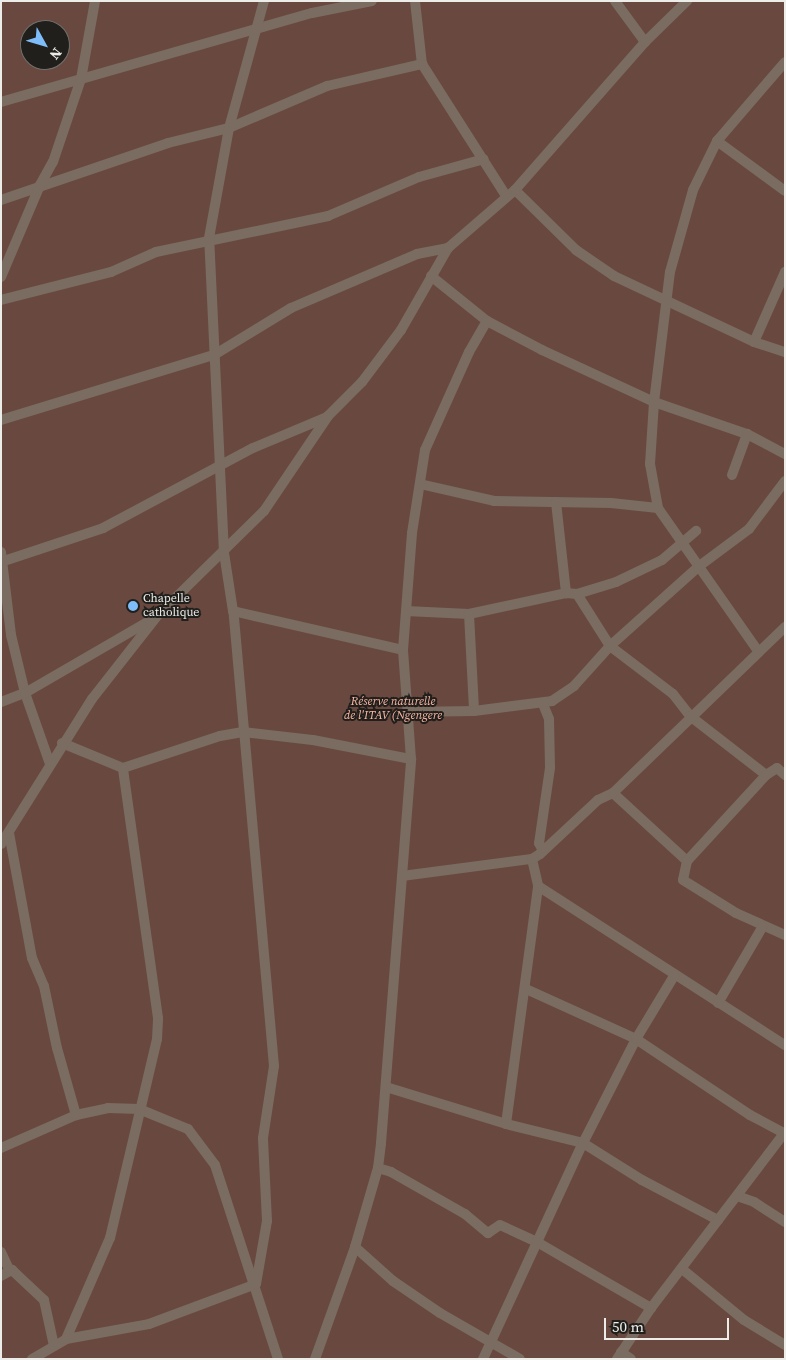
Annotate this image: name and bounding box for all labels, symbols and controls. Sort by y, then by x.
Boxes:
north arrow [20,20,70,70]
text: N [45,44,67,64]
place label: Chapelle catholique [143,592,199,620]
marker: Chapelle catholique [127,600,139,612]
park label: Réserve naturelle de l'ITAV (Ngengere [344,695,442,723]
scale bar [606,1308,731,1340]
text: 50 m [612,1316,644,1337]

